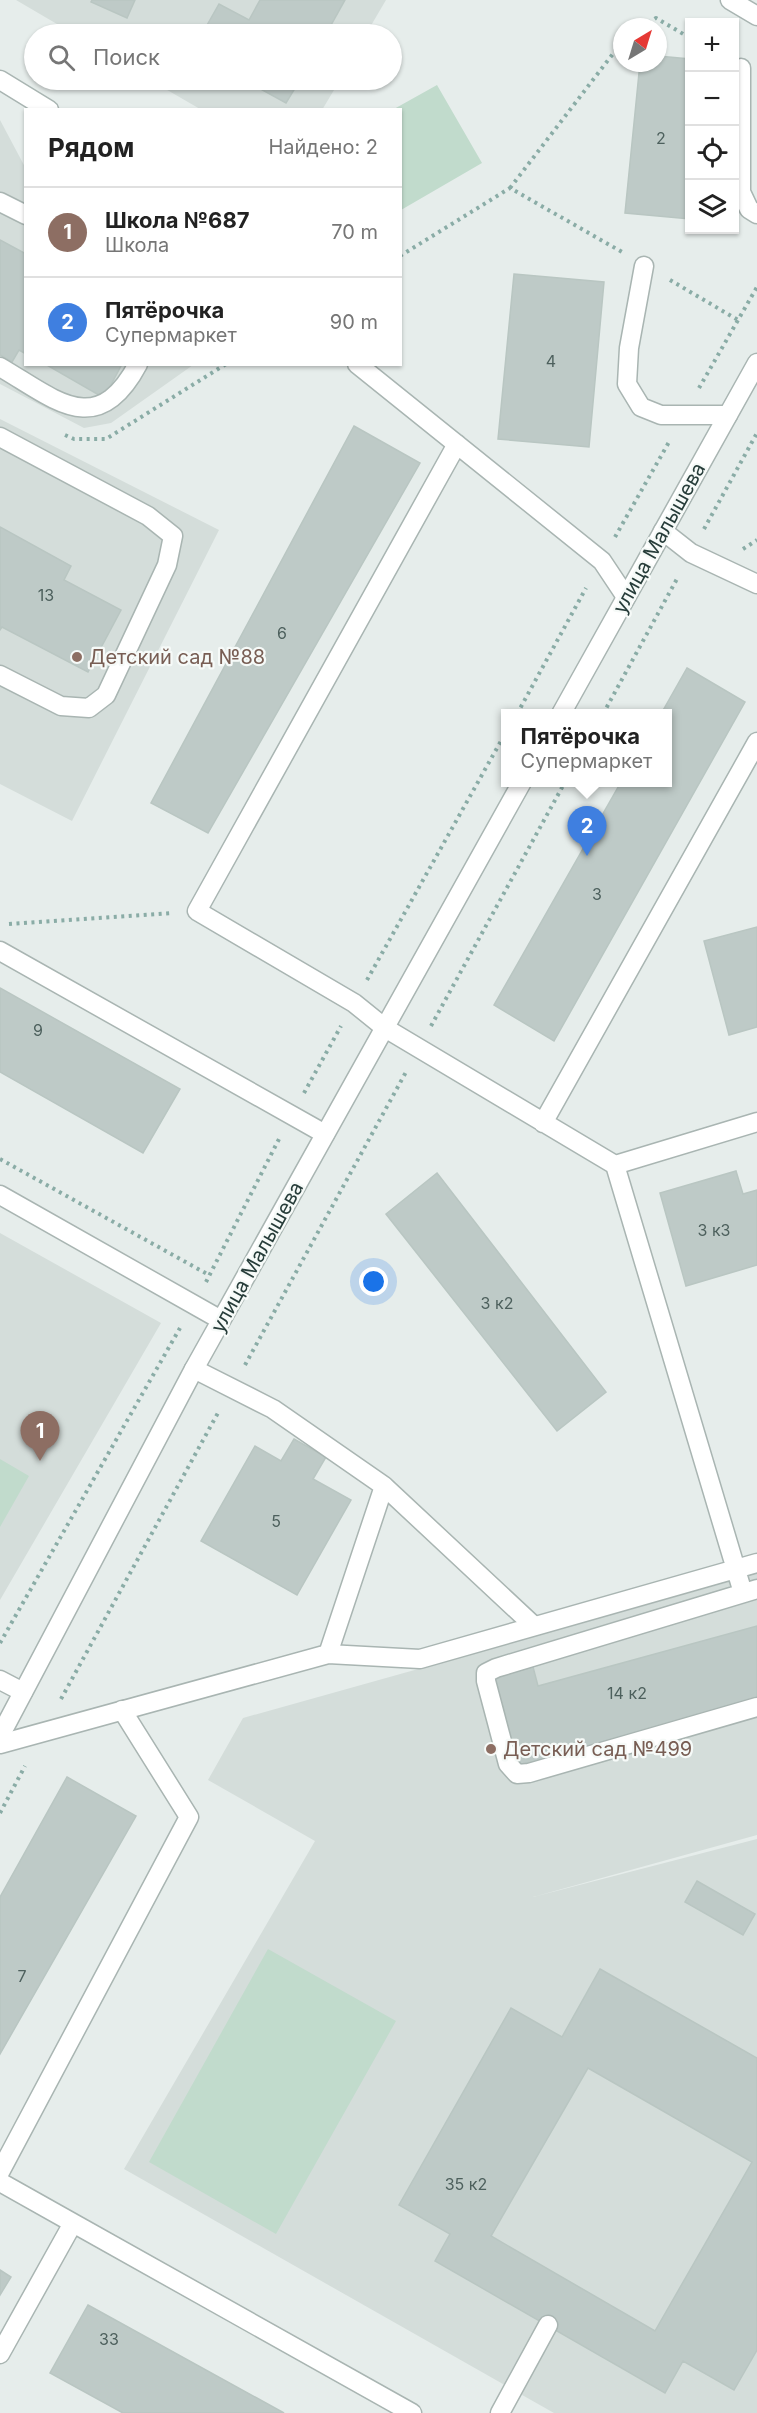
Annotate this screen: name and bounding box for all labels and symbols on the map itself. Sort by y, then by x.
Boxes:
north arrow [613,18,667,72]
house number: 2 [656,128,666,148]
house number: 4 [546,351,556,371]
street label: улица Малышева [608,458,710,618]
house number: 13 [38,585,54,605]
house number: 6 [277,623,287,643]
place label: Детский сад №88 [89,645,265,669]
marker: Детский сад №88 [70,650,84,664]
pin: 2 [568,806,606,856]
house number: 3 [592,884,602,904]
house number: 9 [33,1020,43,1040]
street label: улица Малышева [206,1177,308,1337]
house number: 3 к3 [698,1220,730,1240]
your location [359,1267,388,1296]
house number: 3 к2 [481,1293,513,1313]
pin: 1 [20,1412,60,1461]
house number: 5 [271,1511,281,1531]
house number: 14 к2 [607,1683,647,1703]
place label: Детский сад №499 [503,1737,692,1761]
marker: Детский сад №499 [484,1742,498,1756]
house number: 7 [17,1966,27,1986]
house number: 35 к2 [445,2174,487,2194]
house number: 33 [99,2329,119,2349]

